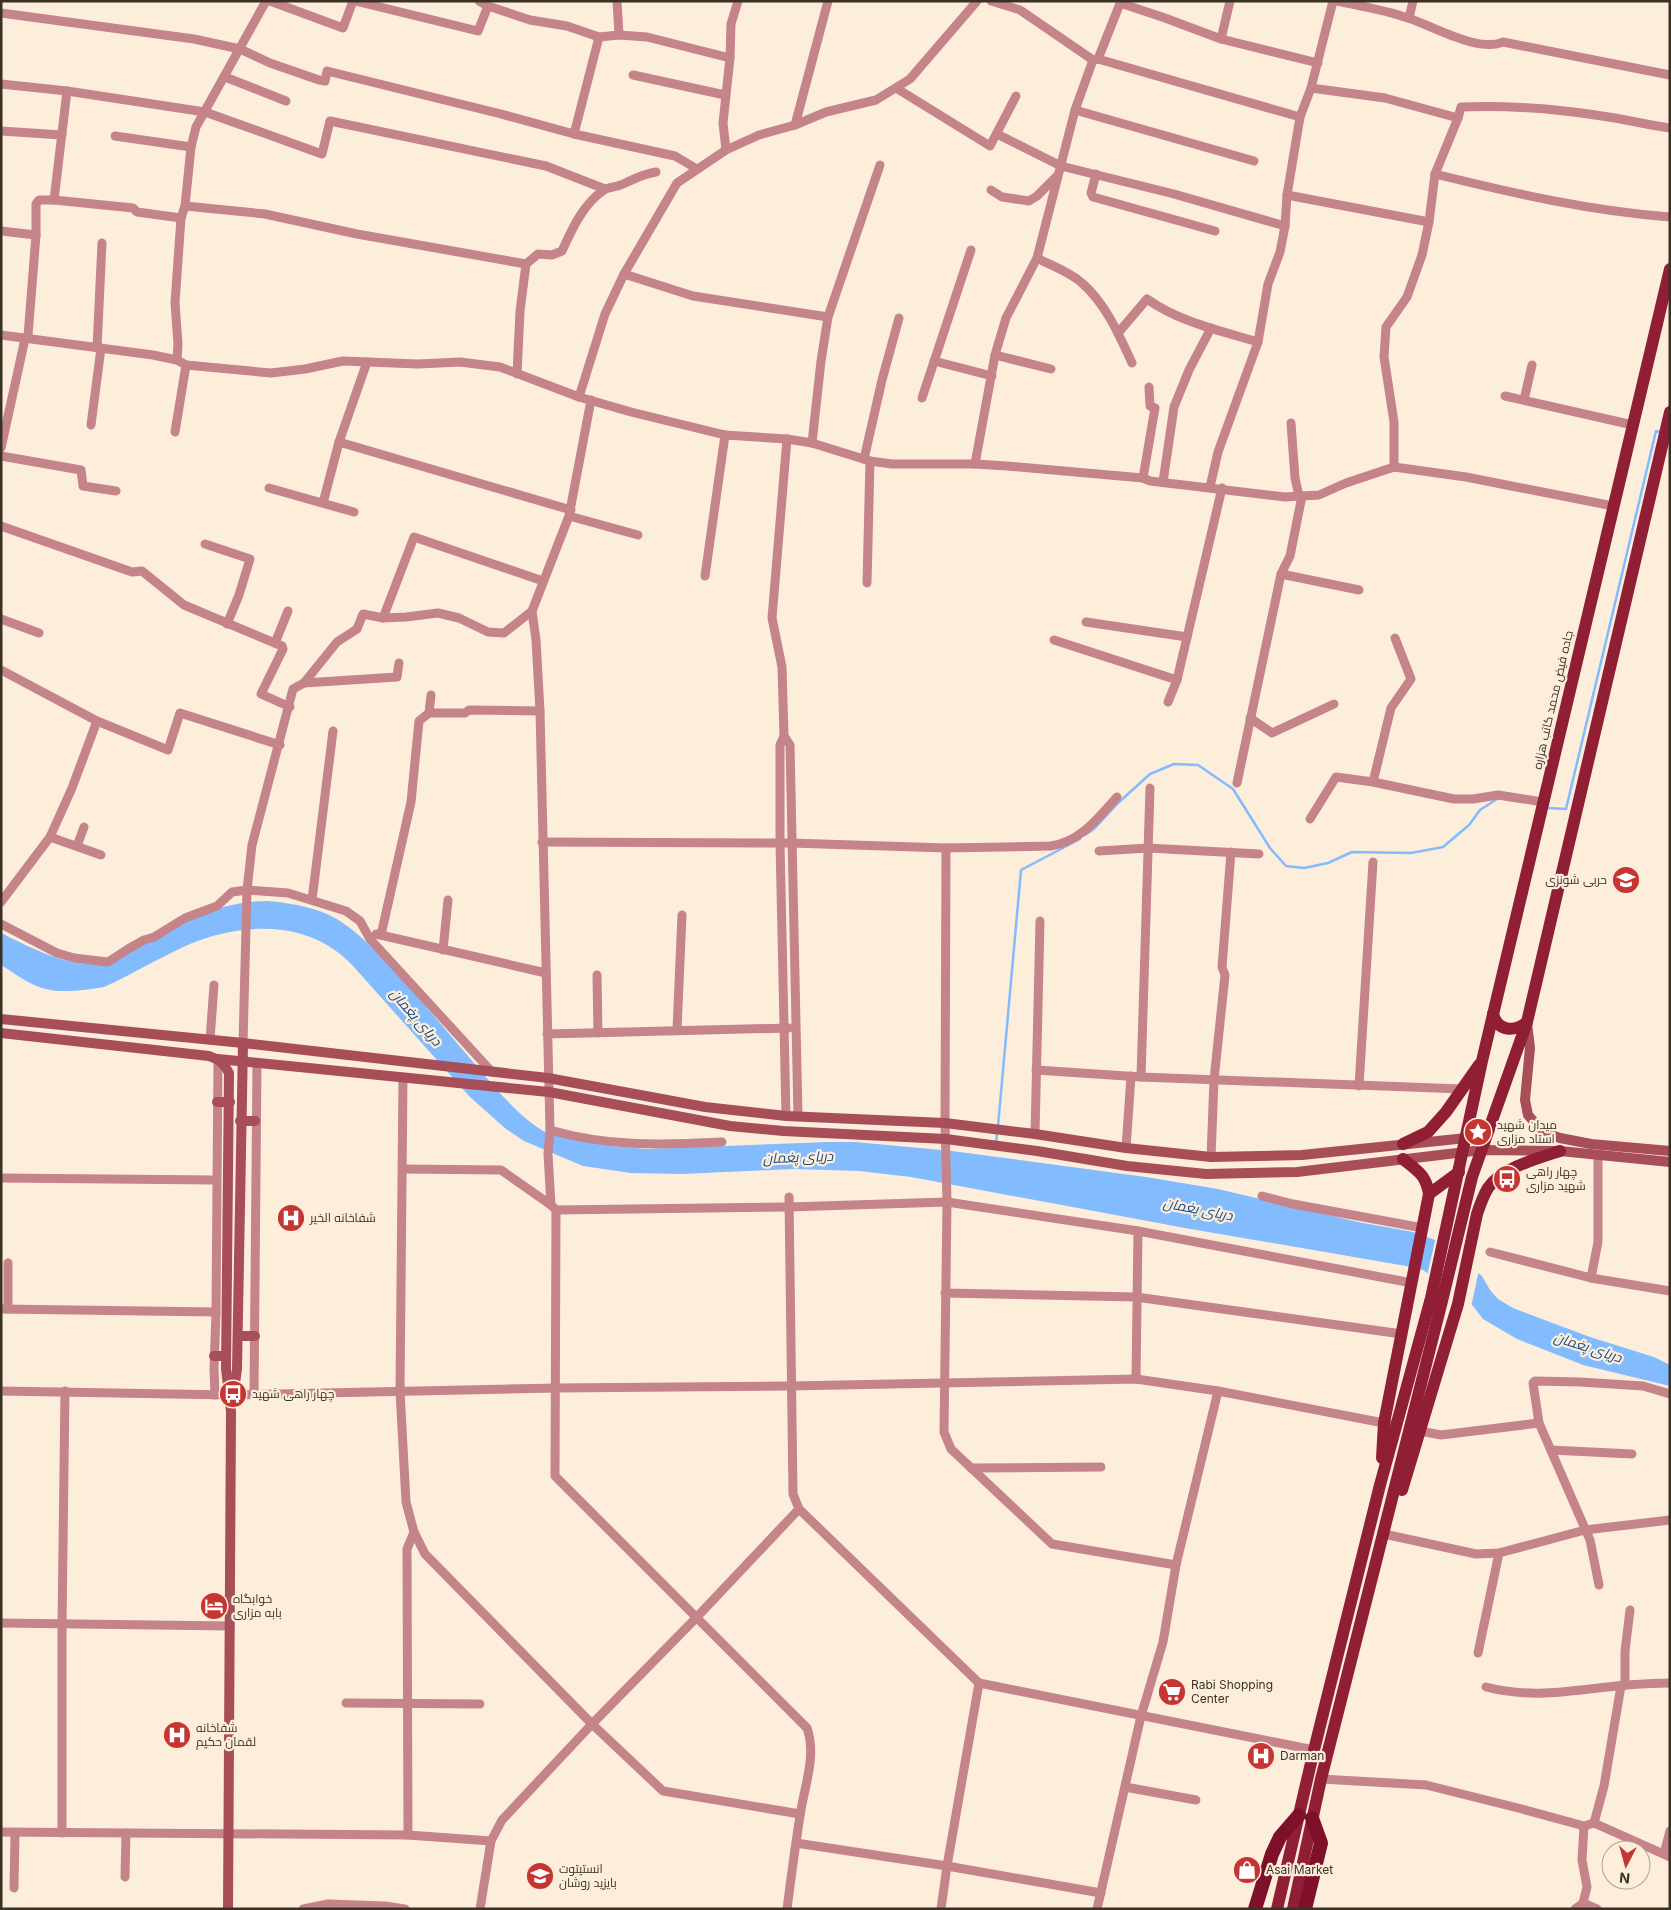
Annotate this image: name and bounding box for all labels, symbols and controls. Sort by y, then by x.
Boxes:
street label: جاده فیض محمد کاتب هزاره [1529,629,1576,771]
school or university icon: حربی شونزی [1611,865,1641,895]
place label: حربی شونزی [1545,872,1607,887]
water label: دریای پغمان [385,985,447,1051]
place icon: میدان شهید استاد مزاری [1463,1117,1493,1147]
place label: میدان شهید استاد مزاری [1497,1117,1557,1146]
water label: دریای پغمان [763,1147,835,1168]
bus stop icon: چهار راهی شهید مزاری [1492,1164,1522,1194]
place label: چهار راهی شهید مزاری [1526,1164,1586,1193]
water label: دریای پغمان [1162,1193,1235,1226]
hospital icon: شفاخانه الخیر [276,1203,306,1233]
place label: شفاخانه الخیر [309,1210,376,1225]
water label: دریای پغمان [1551,1328,1625,1368]
bus stop icon: چهار راهی شهید [218,1379,248,1409]
place label: چهار راهی شهید [252,1386,334,1403]
hotel icon: خوابگاه بابه مزاری [199,1591,229,1621]
place label: خوابگاه بابه مزاری [233,1591,282,1620]
supermarket icon: Rabi Shopping Center [1157,1677,1187,1707]
place label: Rabi Shopping Center [1191,1677,1273,1706]
hospital icon: شفاخانه لقمان حکیم [162,1720,192,1750]
place label: شفاخانه لقمان حکیم [196,1720,256,1750]
hospital icon: Darman [1246,1741,1276,1771]
place label: Darman [1280,1748,1324,1763]
north arrow [1601,1840,1651,1890]
shop icon: Asai Market [1232,1855,1262,1885]
school or university icon: انستیتوت بایزید روشان [525,1861,555,1891]
place label: انستیتوت بایزید روشان [559,1861,617,1890]
place label: Asai Market [1266,1862,1333,1877]
text: N [1618,1869,1631,1887]

